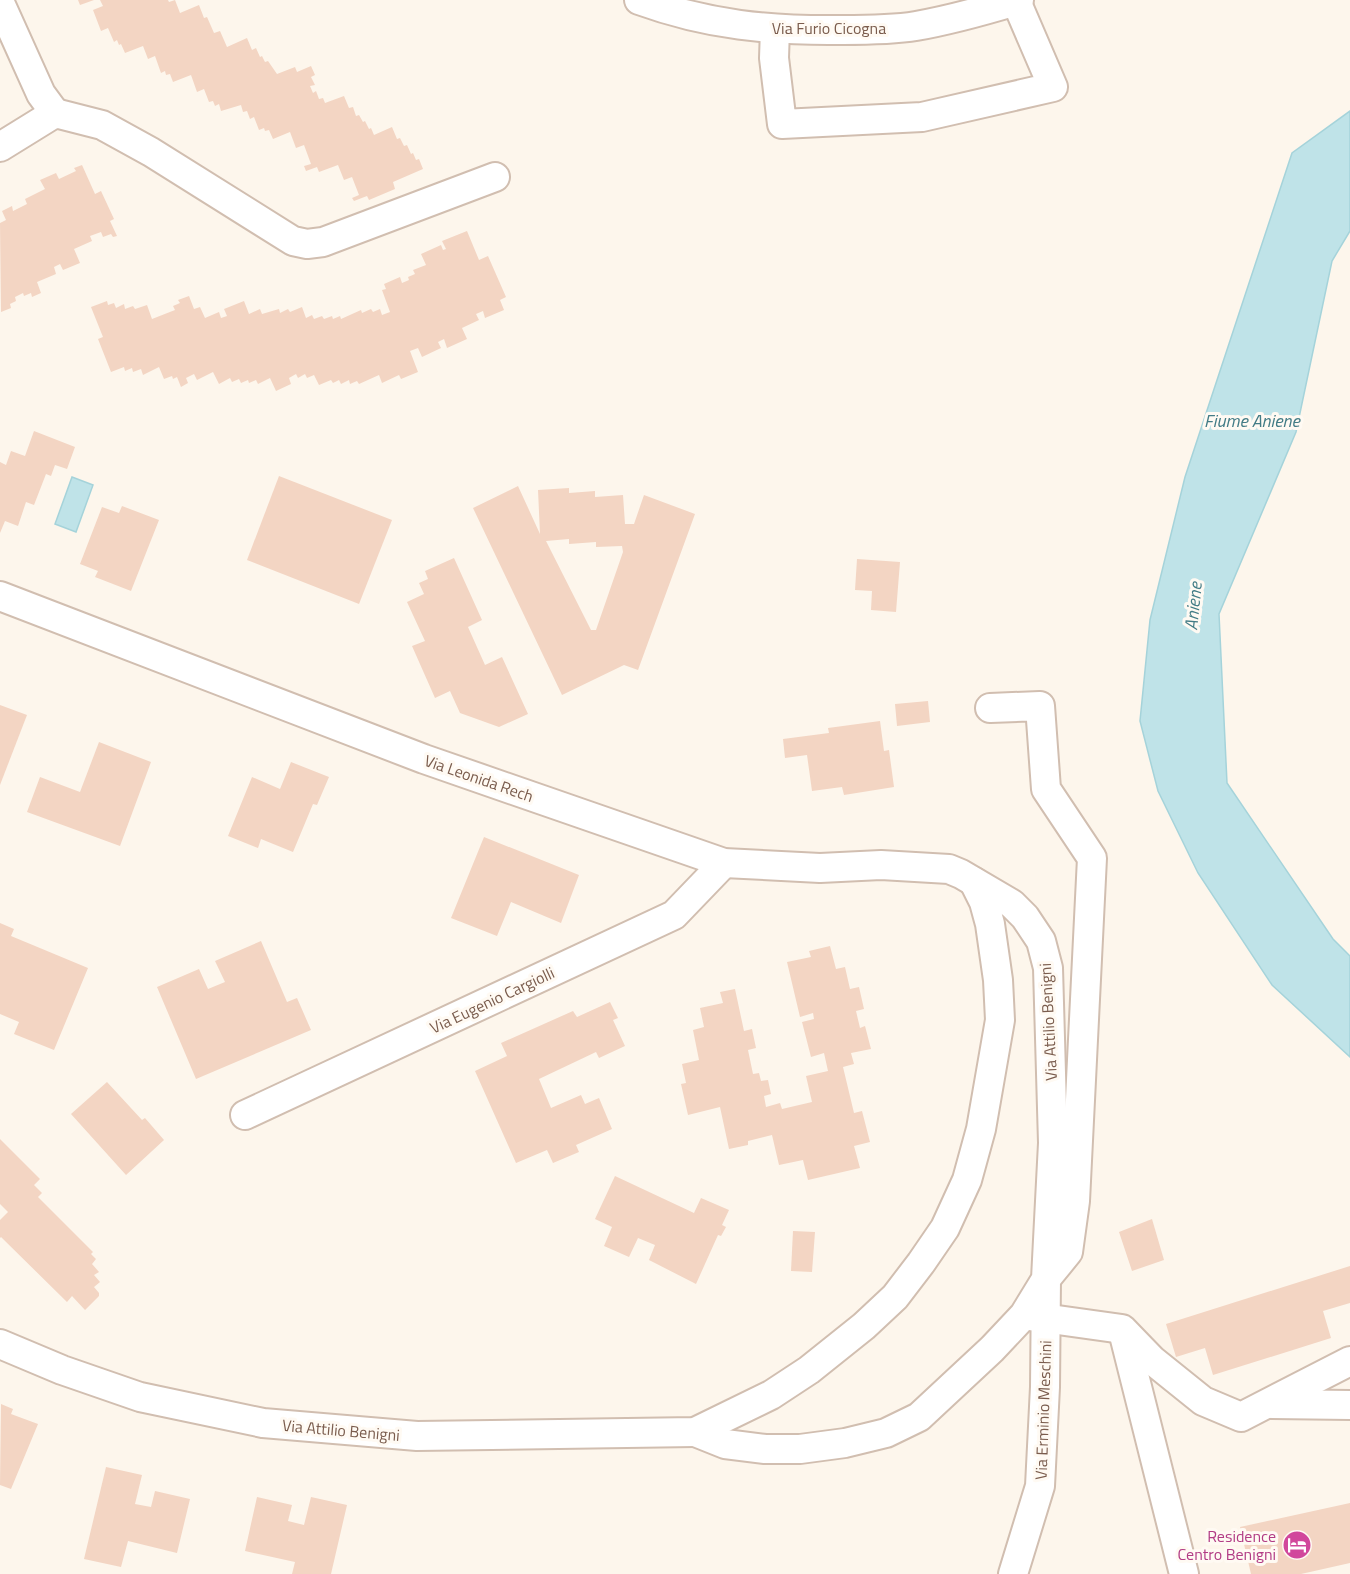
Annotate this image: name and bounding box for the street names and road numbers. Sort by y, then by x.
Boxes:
street label: Via Furio Cicogna [772,16,886,40]
street label: Via Leonida Rech [421,748,537,808]
street label: Via Eugenio Cargiolli [426,961,558,1039]
street label: Via Attilio Benigni [1033,962,1063,1082]
street label: Via Erminio Meschini [1029,1340,1057,1480]
street label: Via Attilio Benigni [281,1413,401,1447]

